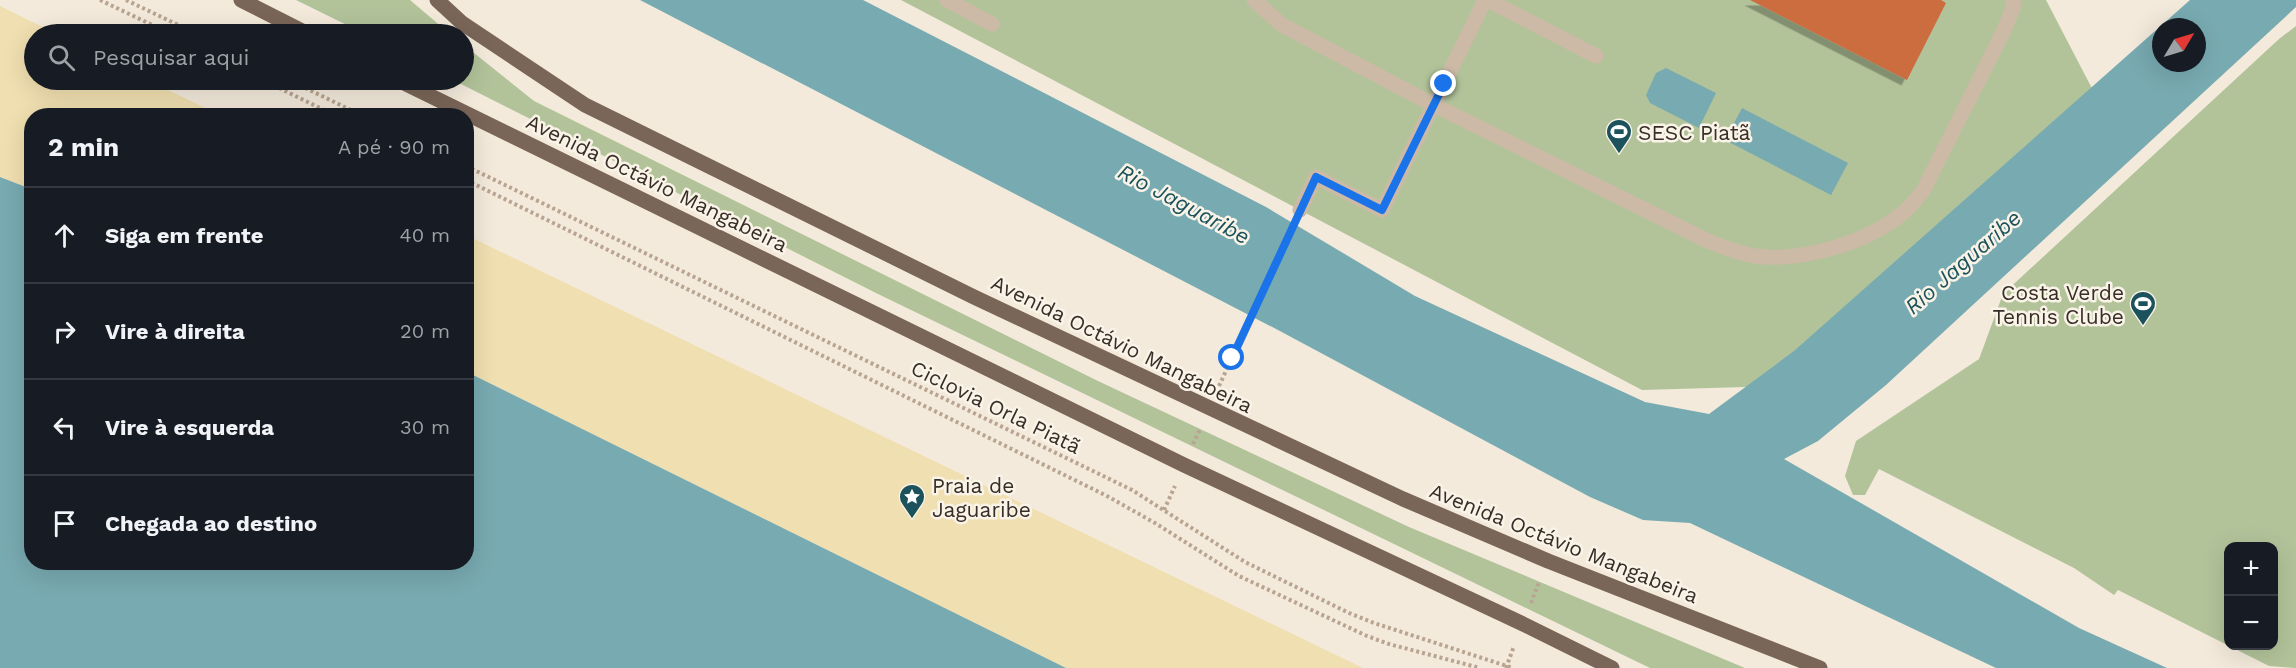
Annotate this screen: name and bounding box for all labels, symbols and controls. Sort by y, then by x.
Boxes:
north arrow [2152,18,2206,72]
search box [24,24,474,90]
icon: search [45,41,78,74]
text: Pesquisar aqui [93,45,249,70]
route end [1430,70,1456,96]
street label: Avenida Octávio Mangabeira [522,109,792,257]
sports icon: SESC Piatã [1604,117,1634,155]
place label: SESC Piatã [1638,120,1751,145]
text: 2 min [48,132,119,162]
text: A pé · 90 m [338,135,450,159]
water label: Rio Jaguaribe [1114,159,1254,249]
water label: Rio Jaguaribe [1900,205,2026,319]
icon: ahead [48,219,81,252]
text: Siga em frente [105,223,263,248]
text: 40 m [399,223,450,247]
street label: Avenida Octávio Mangabeira [987,270,1257,418]
place label: Costa Verde Tennis Clube [1993,280,2124,329]
sports icon: Costa Verde Tennis Clube [2128,289,2158,327]
icon: right [48,315,81,348]
text: Vire à direita [105,319,245,344]
text: 20 m [400,319,450,343]
route start [1218,344,1244,370]
street label: Ciclovia Orla Piatã [907,355,1085,459]
icon: left [48,411,81,444]
text: Vire à esquerda [105,415,274,440]
text: 30 m [400,415,450,439]
place label: Praia de Jaguaribe [932,473,1031,522]
street label: Avenida Octávio Mangabeira [1426,478,1702,608]
place icon: Praia de Jaguaribe [897,482,927,520]
icon: arrive [48,507,81,540]
text: Chegada ao destino [105,511,317,536]
map controls [2224,542,2278,650]
button: + [2224,542,2278,596]
button: − [2224,596,2278,650]

